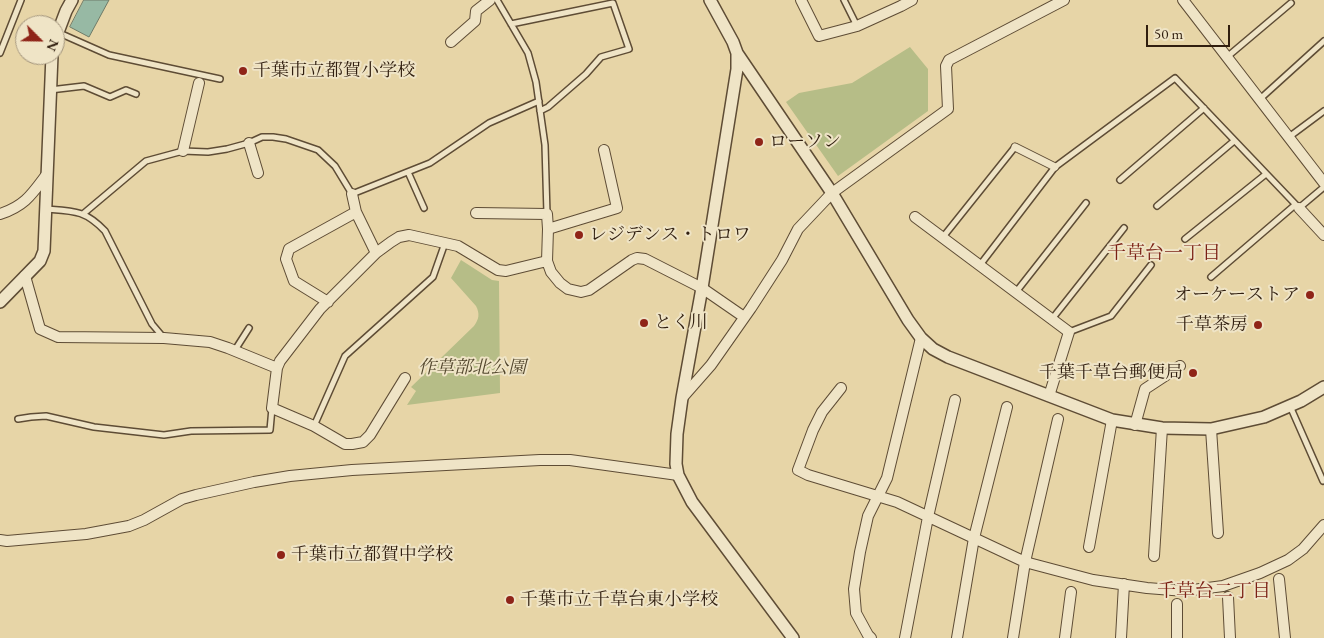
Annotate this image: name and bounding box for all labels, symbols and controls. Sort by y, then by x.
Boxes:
north arrow [15,15,65,65]
scale bar [1149,15,1233,47]
text: 50 m [1154,24,1183,43]
text: N [42,37,63,54]
place label: 千葉市立都賀小学校 [253,60,415,82]
marker: 千葉市立都賀小学校 [237,65,249,77]
place label: ローソン [769,131,841,153]
marker: ローソン [753,136,765,148]
place label: レジデンス・トロワ [589,224,751,246]
marker: レジデンス・トロワ [573,229,585,241]
district label: 千草台一丁目 [1107,243,1221,265]
place label: オーケーストア [1174,284,1300,306]
marker: オーケーストア [1304,289,1316,301]
place label: とく川 [654,312,708,334]
place label: 千草茶房 [1176,314,1248,336]
marker: とく川 [638,317,650,329]
marker: 千草茶房 [1252,319,1264,331]
park label: 作草部北公園 [418,357,526,379]
place label: 千葉千草台郵便局 [1039,362,1183,384]
marker: 千葉千草台郵便局 [1187,367,1199,379]
place label: 千葉市立都賀中学校 [291,544,453,566]
marker: 千葉市立都賀中学校 [275,549,287,561]
district label: 千草台二丁目 [1157,581,1271,603]
place label: 千葉市立千草台東小学校 [520,589,718,611]
marker: 千葉市立千草台東小学校 [504,594,516,606]

